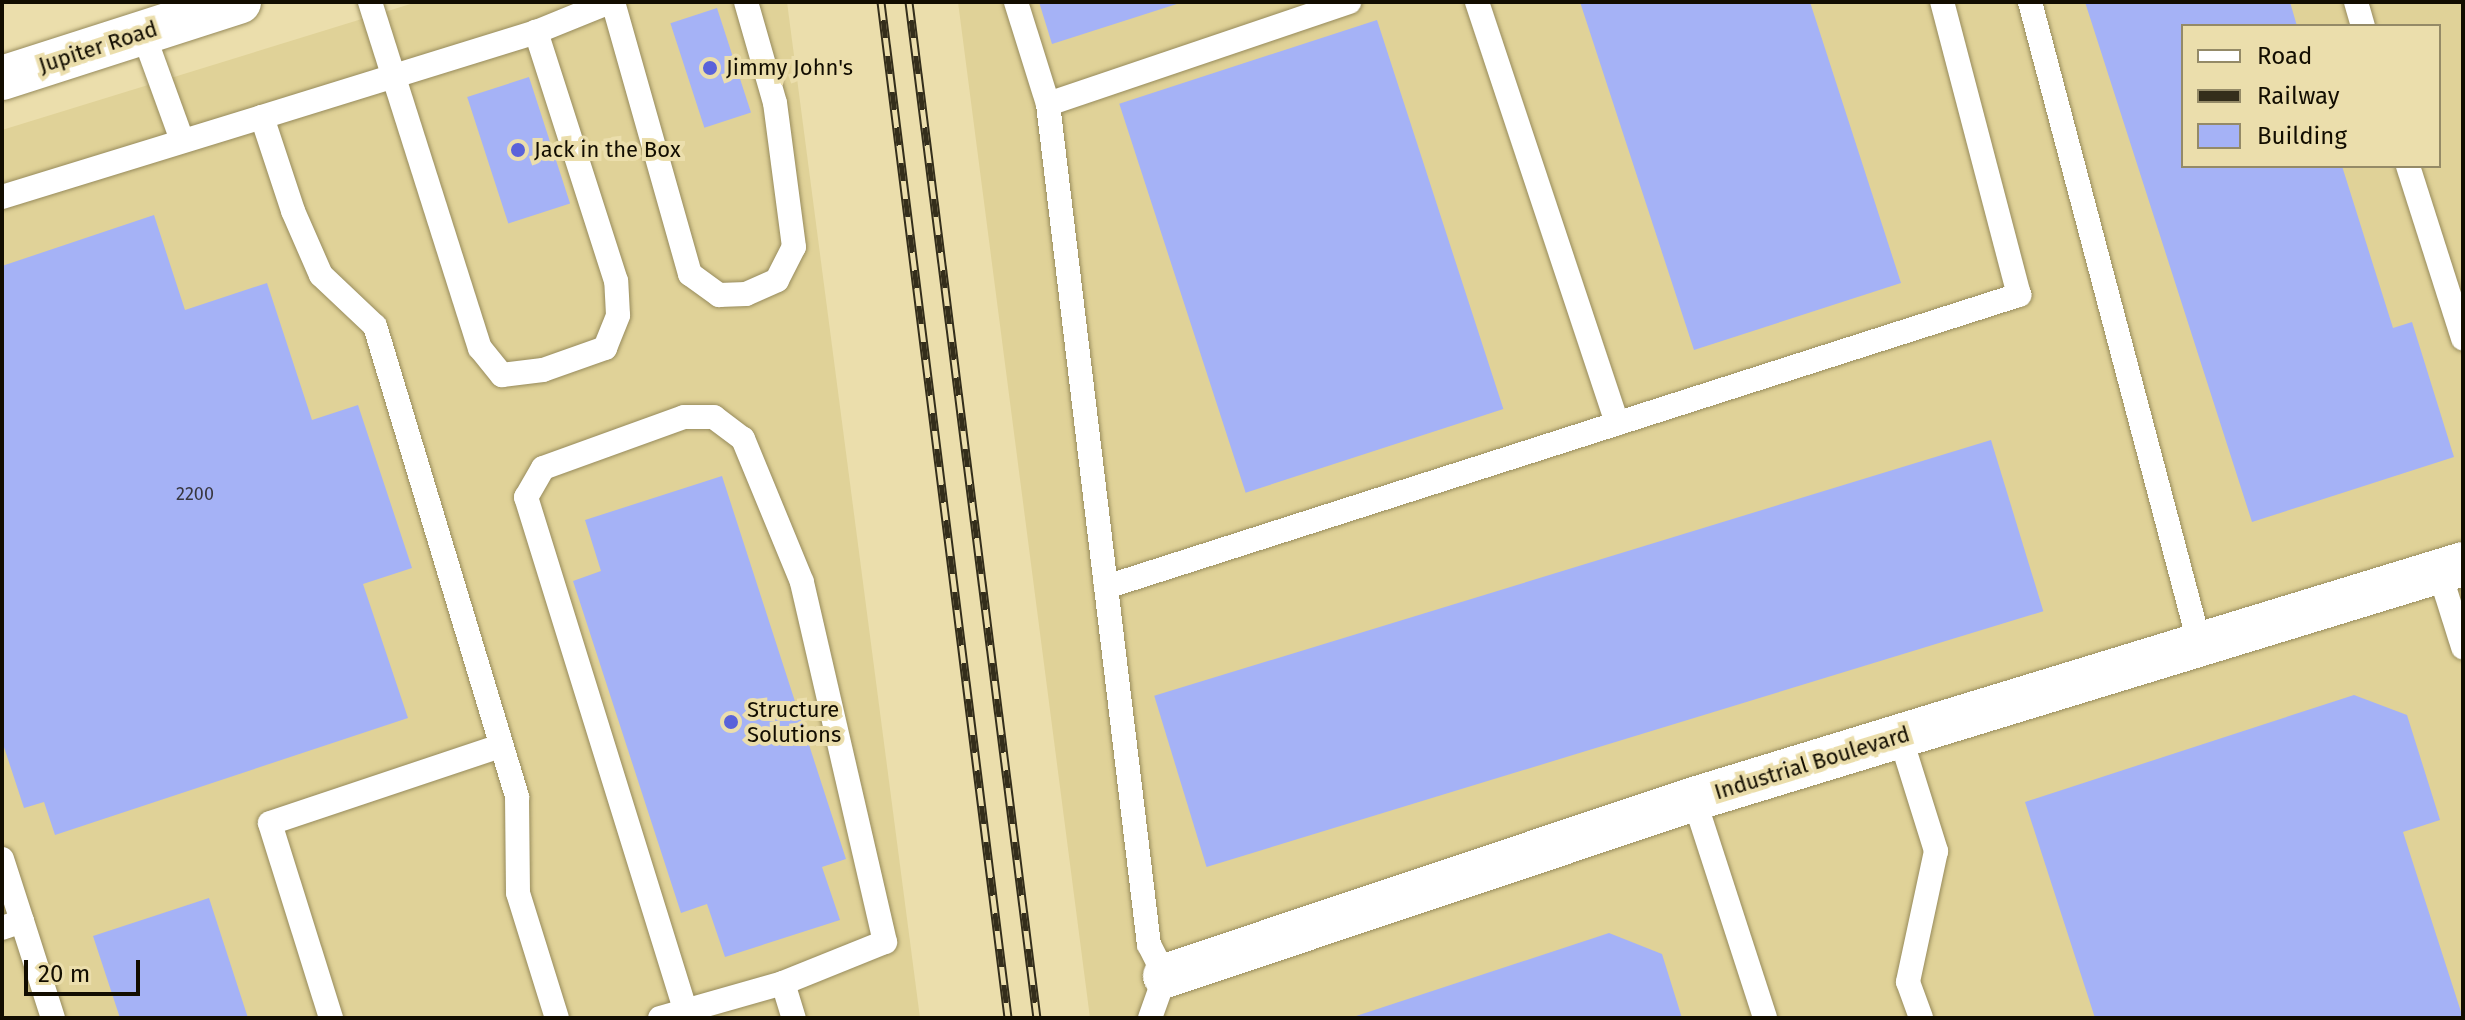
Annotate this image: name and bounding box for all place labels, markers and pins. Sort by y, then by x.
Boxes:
place label: Jimmy John's [726,55,853,81]
marker: Jimmy John's [701,59,719,77]
place label: Jack in the Box [534,137,681,163]
marker: Jack in the Box [509,141,527,159]
place label: Structure Solutions [747,696,841,748]
marker: Structure Solutions [722,713,740,731]

